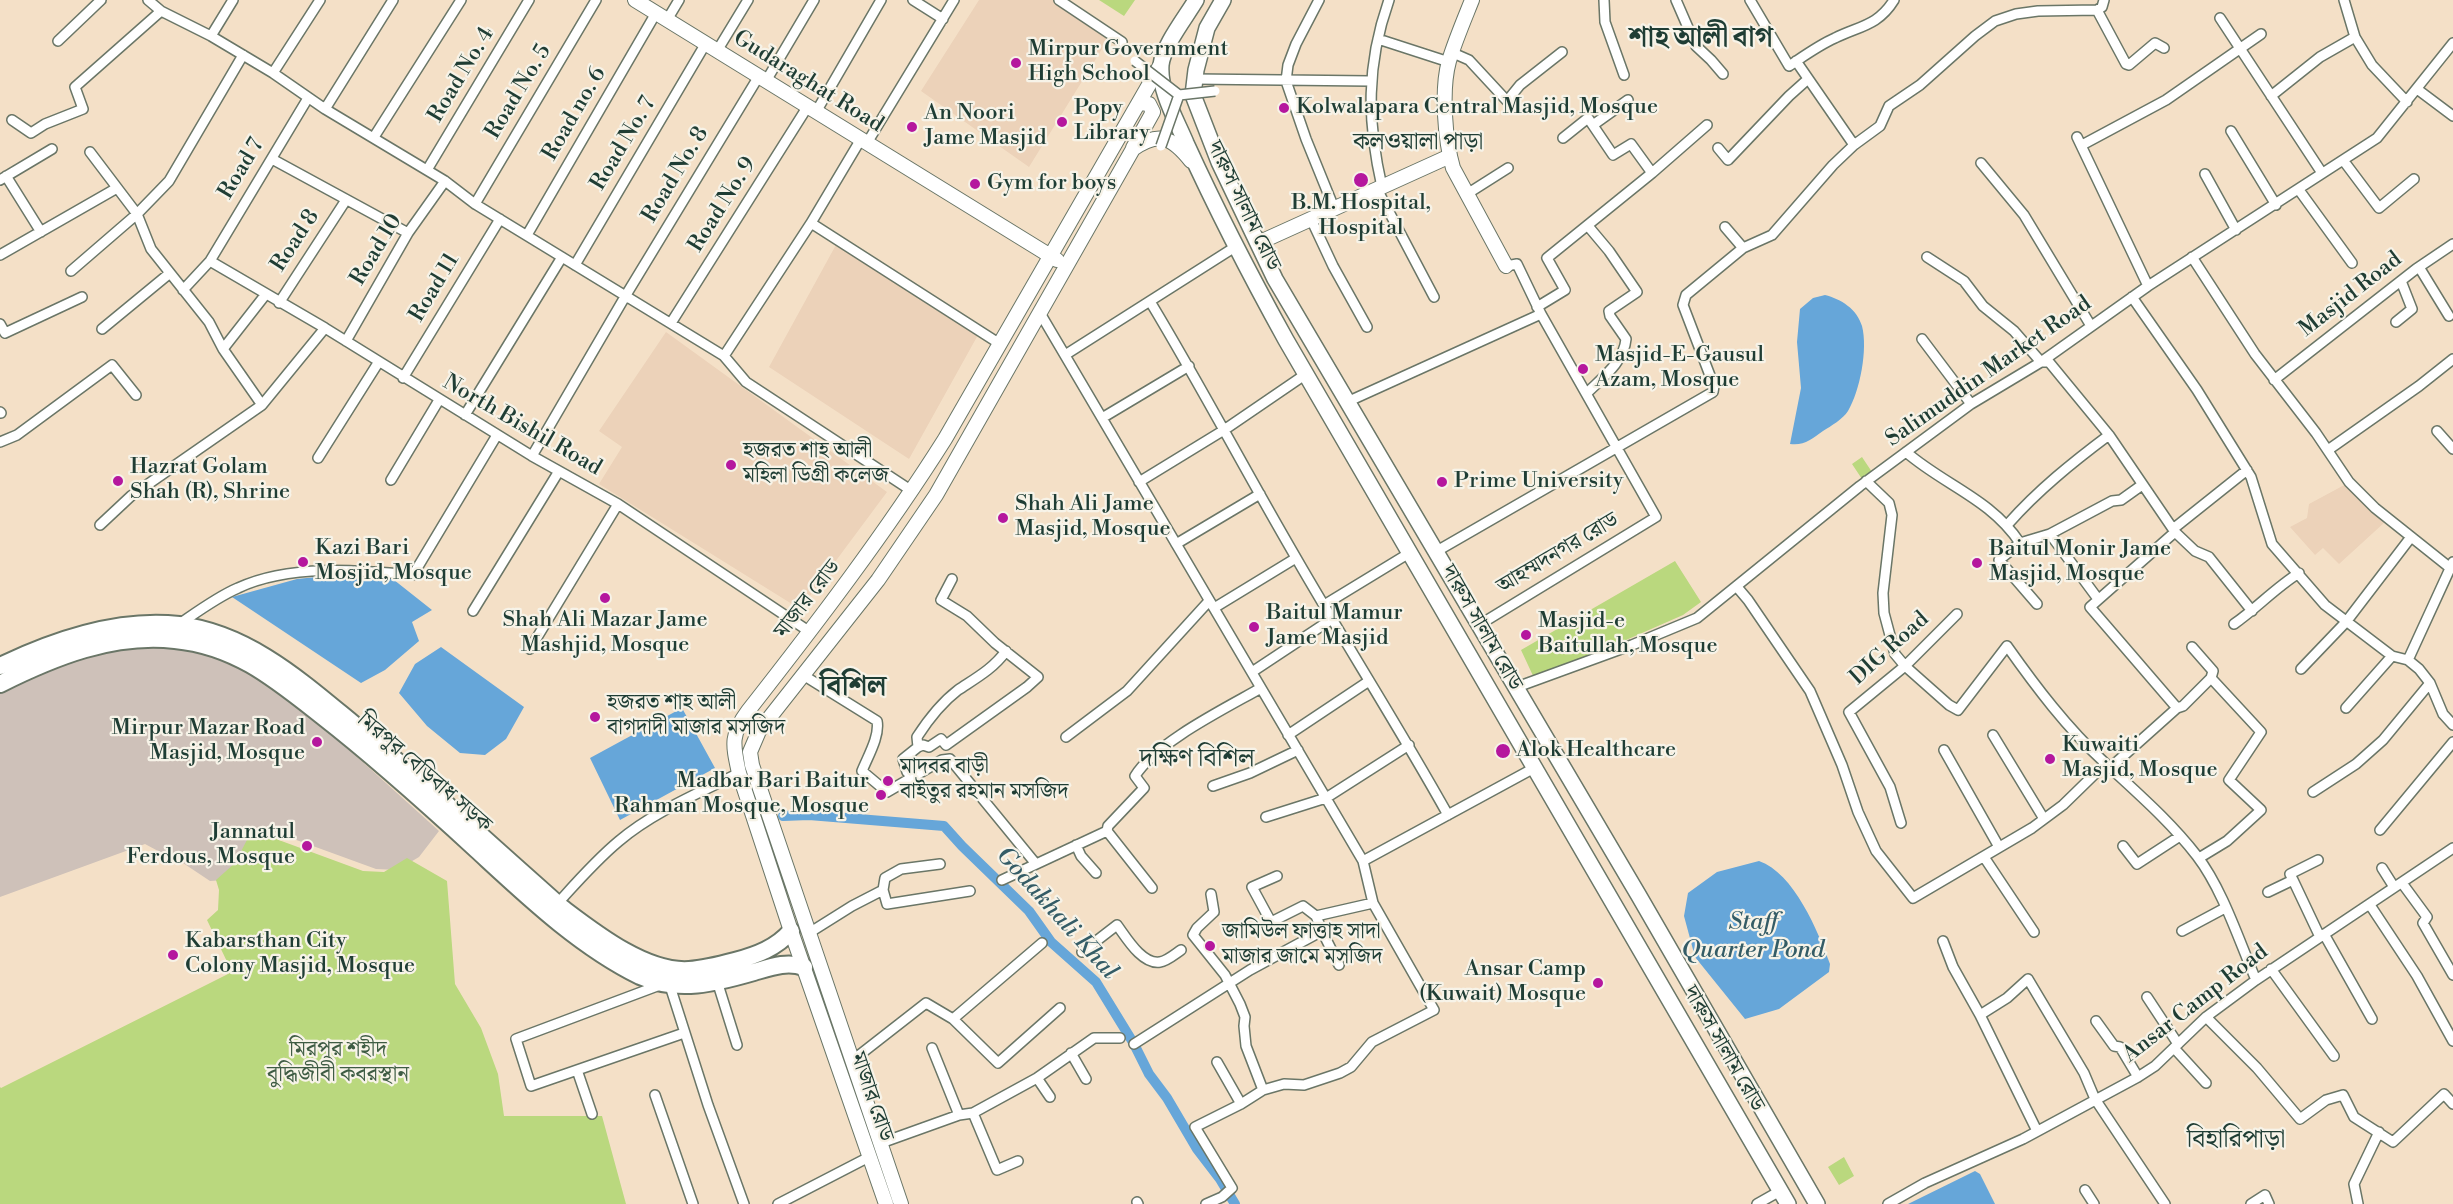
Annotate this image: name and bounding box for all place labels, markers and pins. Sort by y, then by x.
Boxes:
place label: Mirpur Government High School [1028,37,1228,88]
marker: Mirpur Government High School [1009,56,1023,70]
place label: Kolwalapara Central Masjid, Mosque [1296,95,1658,121]
place label: Popy Library [1074,96,1150,148]
place label: An Noori Jame Masjid [924,101,1047,152]
marker: Kolwalapara Central Masjid, Mosque [1277,101,1291,115]
marker: Popy Library [1055,115,1069,129]
marker: An Noori Jame Masjid [905,120,919,134]
place label: Gym for boys [987,171,1116,197]
marker: B.M. Hospital, Hospital [1352,171,1370,189]
marker: Gym for boys [968,177,982,191]
place label: B.M. Hospital, Hospital [1291,191,1431,242]
place label: Masjid-E-Gausul Azam, Mosque [1595,343,1764,394]
marker: Masjid-E-Gausul Azam, Mosque [1576,362,1590,376]
place label: হজরত শাহ আলী মহিলা ডিগ্রী কলেজ [743,439,889,490]
place label: Hazrat Golam Shah (R), Shrine [130,455,290,506]
marker: হজরত শাহ আলী মহিলা ডিগ্রী কলেজ [724,458,738,472]
place label: Prime University [1454,469,1624,495]
marker: Hazrat Golam Shah (R), Shrine [111,474,125,488]
marker: Prime University [1435,475,1449,489]
place label: Shah Ali Jame Masjid, Mosque [1015,492,1171,544]
marker: Shah Ali Jame Masjid, Mosque [996,511,1010,525]
place label: Kazi Bari Mosjid, Mosque [315,536,472,588]
place label: Baitul Monir Jame Masjid, Mosque [1989,537,2171,588]
marker: Kazi Bari Mosjid, Mosque [296,555,310,569]
marker: Baitul Monir Jame Masjid, Mosque [1970,556,1984,570]
marker: Shah Ali Mazar Jame Mashjid, Mosque [598,591,612,605]
place label: Baitul Mamur Jame Masjid [1266,601,1403,652]
place label: Shah Ali Mazar Jame Mashjid, Mosque [502,608,708,660]
place label: Masjid-e Baitullah, Mosque [1538,609,1718,660]
marker: Baitul Mamur Jame Masjid [1247,620,1261,634]
marker: Masjid-e Baitullah, Mosque [1519,628,1533,642]
place label: হজরত শাহ আলী বাগদাদী মাজার মসজিদ [607,691,785,742]
marker: হজরত শাহ আলী বাগদাদী মাজার মসজিদ [588,710,602,724]
place label: Mirpur Mazar Road Masjid, Mosque [112,716,305,768]
place label: Kuwaiti Masjid, Mosque [2062,733,2218,784]
marker: Mirpur Mazar Road Masjid, Mosque [310,735,324,749]
place label: Alok Healthcare [1516,738,1676,764]
marker: Alok Healthcare [1494,742,1512,760]
marker: Kuwaiti Masjid, Mosque [2043,752,2057,766]
place label: মাদবর বাড়ী বাইতুর রহমান মসজিদ [900,755,1069,806]
place label: Madbar Bari Baitur Rahman Mosque, Mosque [614,769,869,820]
marker: মাদবর বাড়ী বাইতুর রহমান মসজিদ [881,774,895,788]
marker: Madbar Bari Baitur Rahman Mosque, Mosque [874,788,888,802]
place label: Jannatul Ferdous, Mosque [126,820,295,872]
marker: Jannatul Ferdous, Mosque [300,839,314,853]
place label: জামিউল ফাত্তাহ সাদা মাজার জামে মসজিদ [1222,920,1382,972]
place label: Kabarsthan City Colony Masjid, Mosque [185,929,415,980]
marker: জামিউল ফাত্তাহ সাদা মাজার জামে মসজিদ [1203,939,1217,953]
marker: Kabarsthan City Colony Masjid, Mosque [166,948,180,962]
place label: Ansar Camp (Kuwait) Mosque [1419,957,1586,1008]
marker: Ansar Camp (Kuwait) Mosque [1591,976,1605,990]

